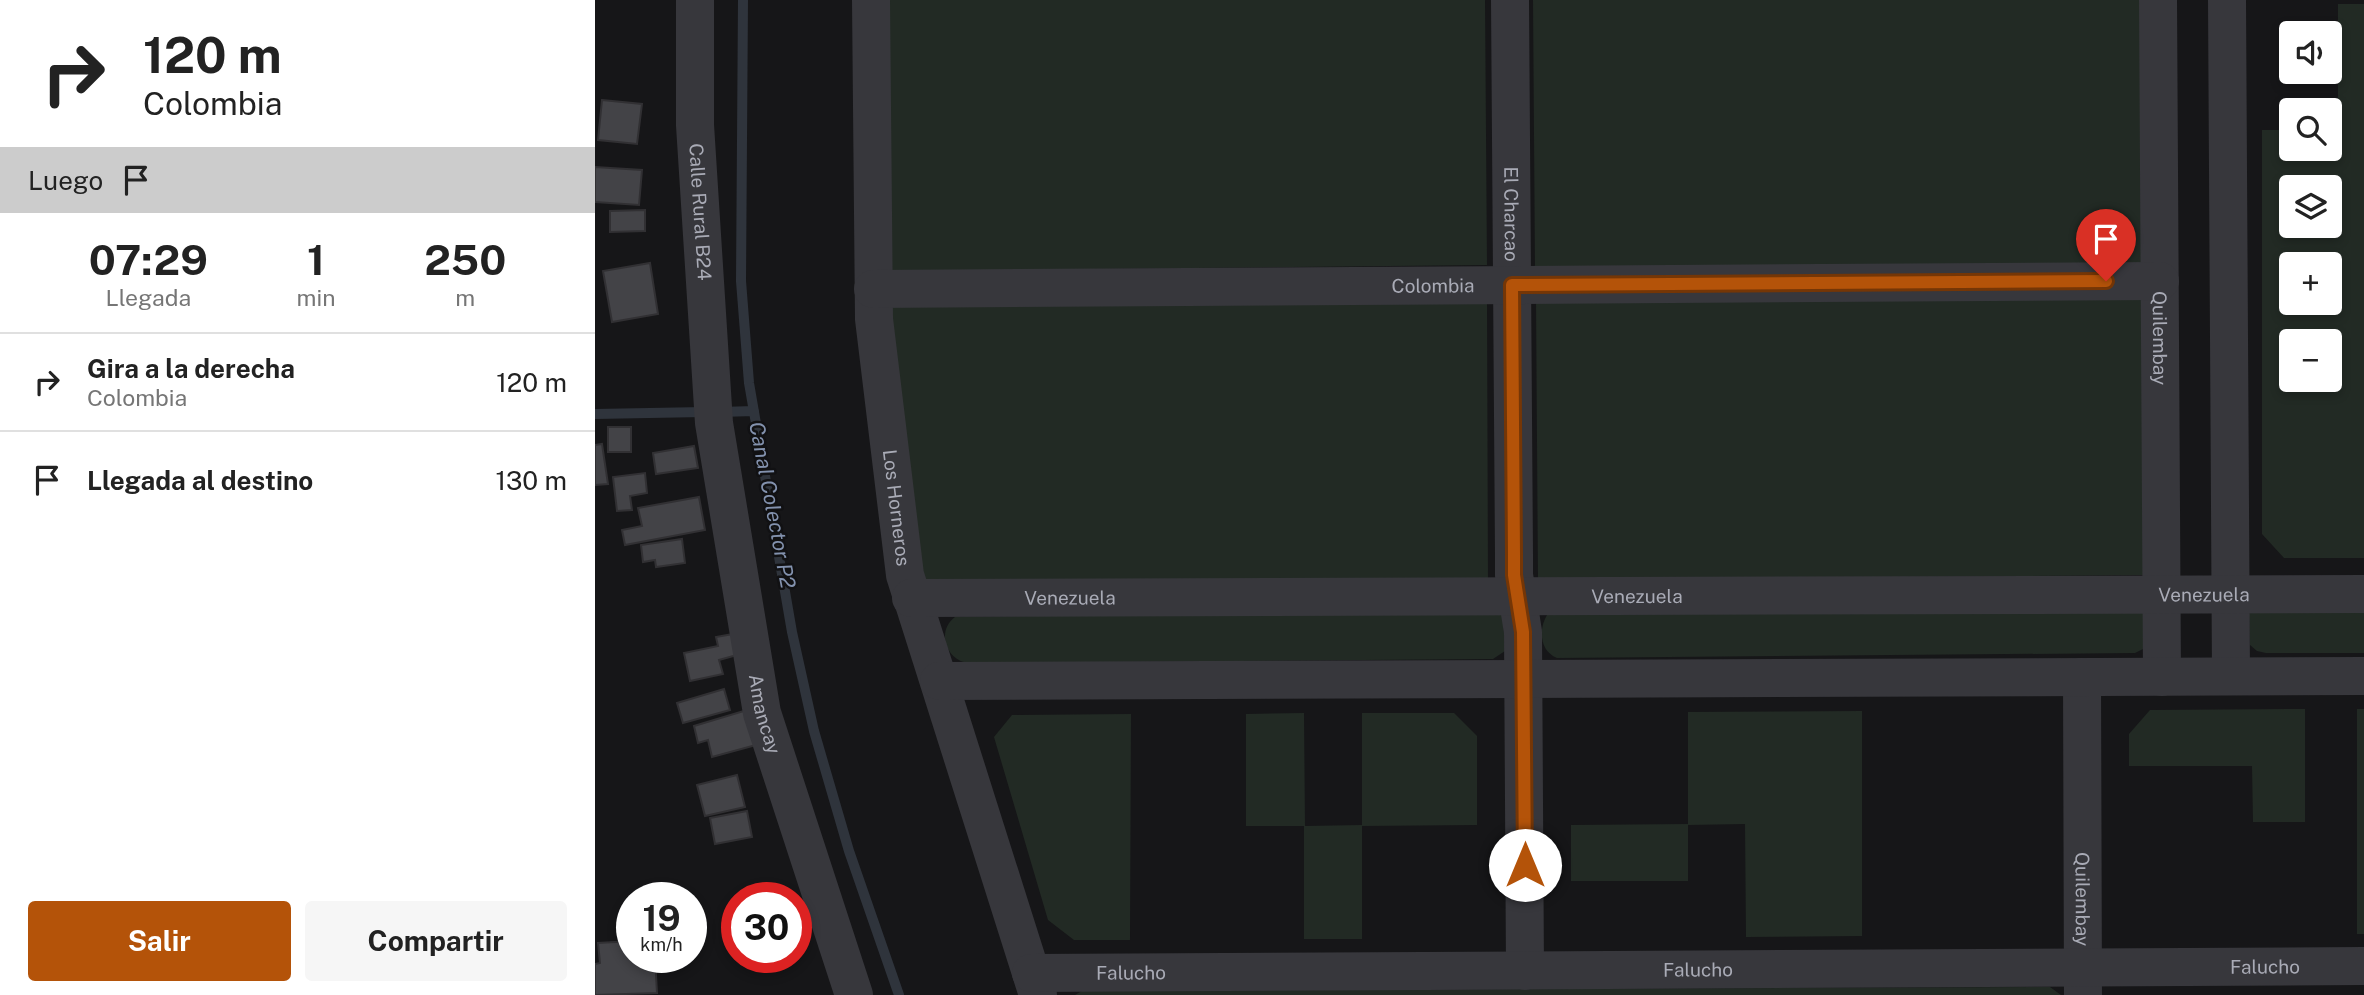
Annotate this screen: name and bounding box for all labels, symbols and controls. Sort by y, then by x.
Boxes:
map controls [2279,21,2342,392]
button: sound [2279,21,2342,84]
text: 120 m [143,26,282,84]
icon: right [28,28,119,119]
text: Colombia [143,85,282,122]
button: search [2279,98,2342,161]
street label: Calle Rural B24 [685,143,716,281]
icon: arrive [117,161,155,199]
text: Luego [28,165,103,196]
street label: El Charcao [1500,166,1523,262]
button: layers [2279,175,2342,238]
pin [2076,209,2136,281]
icon: arrive [2087,220,2125,258]
text: 07:29 [89,235,208,284]
text: 1 [307,235,325,284]
text: 250 [424,235,506,284]
button: + [2279,252,2342,315]
street label: Colombia [1391,274,1474,297]
text: Llegada [105,284,191,311]
text: min [297,284,336,311]
text: m [455,284,475,311]
street label: Quilembay [2149,291,2171,385]
button: − [2279,329,2342,392]
text: Gira a la derecha [87,353,295,384]
icon: right [28,363,66,401]
text: 120 m [496,367,567,398]
text: Colombia [87,384,187,411]
water label: Canal Colector P2 [744,419,801,590]
street label: Los Horneros [879,448,915,567]
icon: arrive [28,461,66,499]
text: Llegada al destino [87,465,313,496]
text: 130 m [495,465,567,496]
street label: Venezuela [2158,583,2250,606]
street label: Venezuela [1591,585,1683,607]
street label: Venezuela [1024,586,1116,609]
street label: Amancay [745,672,786,757]
position arrow [1488,828,1562,902]
street label: Quilembay [2072,852,2094,946]
speed limit sign: 30 [721,882,812,973]
text: 19 [642,898,681,939]
button: Salir [28,901,291,981]
button: Compartir [305,901,567,981]
text: km/h [640,934,683,955]
street label: Falucho [2230,955,2300,978]
street label: Falucho [1663,958,1733,981]
street label: Falucho [1096,961,1166,984]

